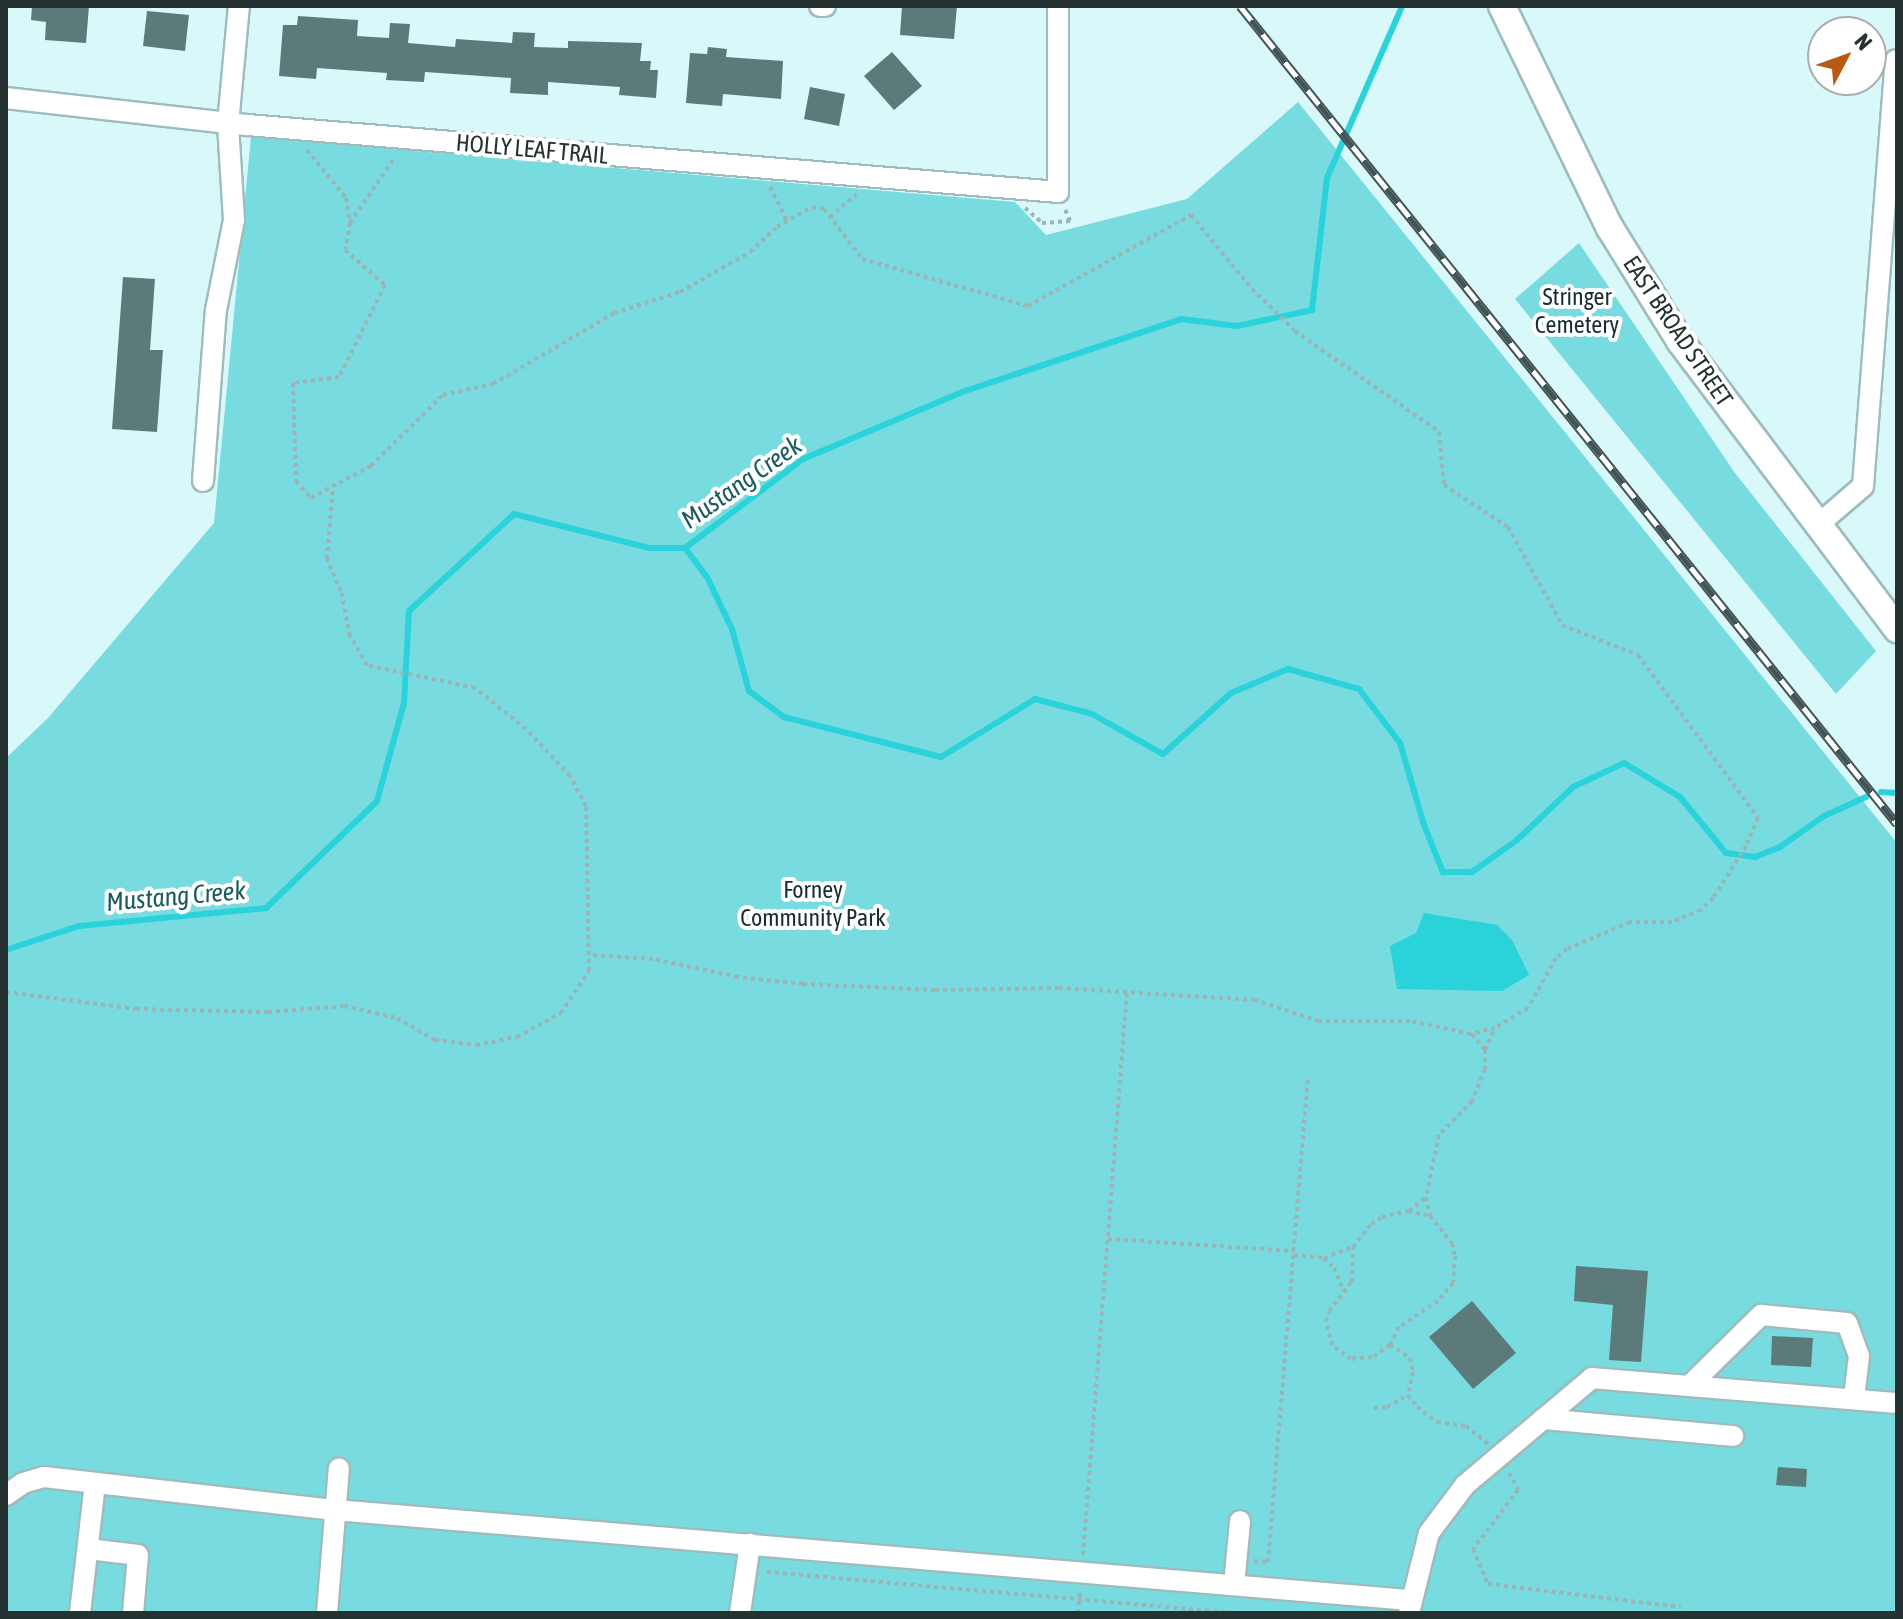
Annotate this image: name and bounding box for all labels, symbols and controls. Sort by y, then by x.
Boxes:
north arrow [1807,16,1887,96]
text: N [1850,28,1878,55]
street label: HOLLY LEAF TRAIL [455,128,609,170]
street label: EAST BROAD STREET [1617,250,1739,412]
park label: Stringer Cemetery [1535,283,1619,339]
water label: Mustang Creek [676,430,808,536]
water label: Mustang Creek [105,875,247,919]
park label: Forney Community Park [740,876,886,932]

